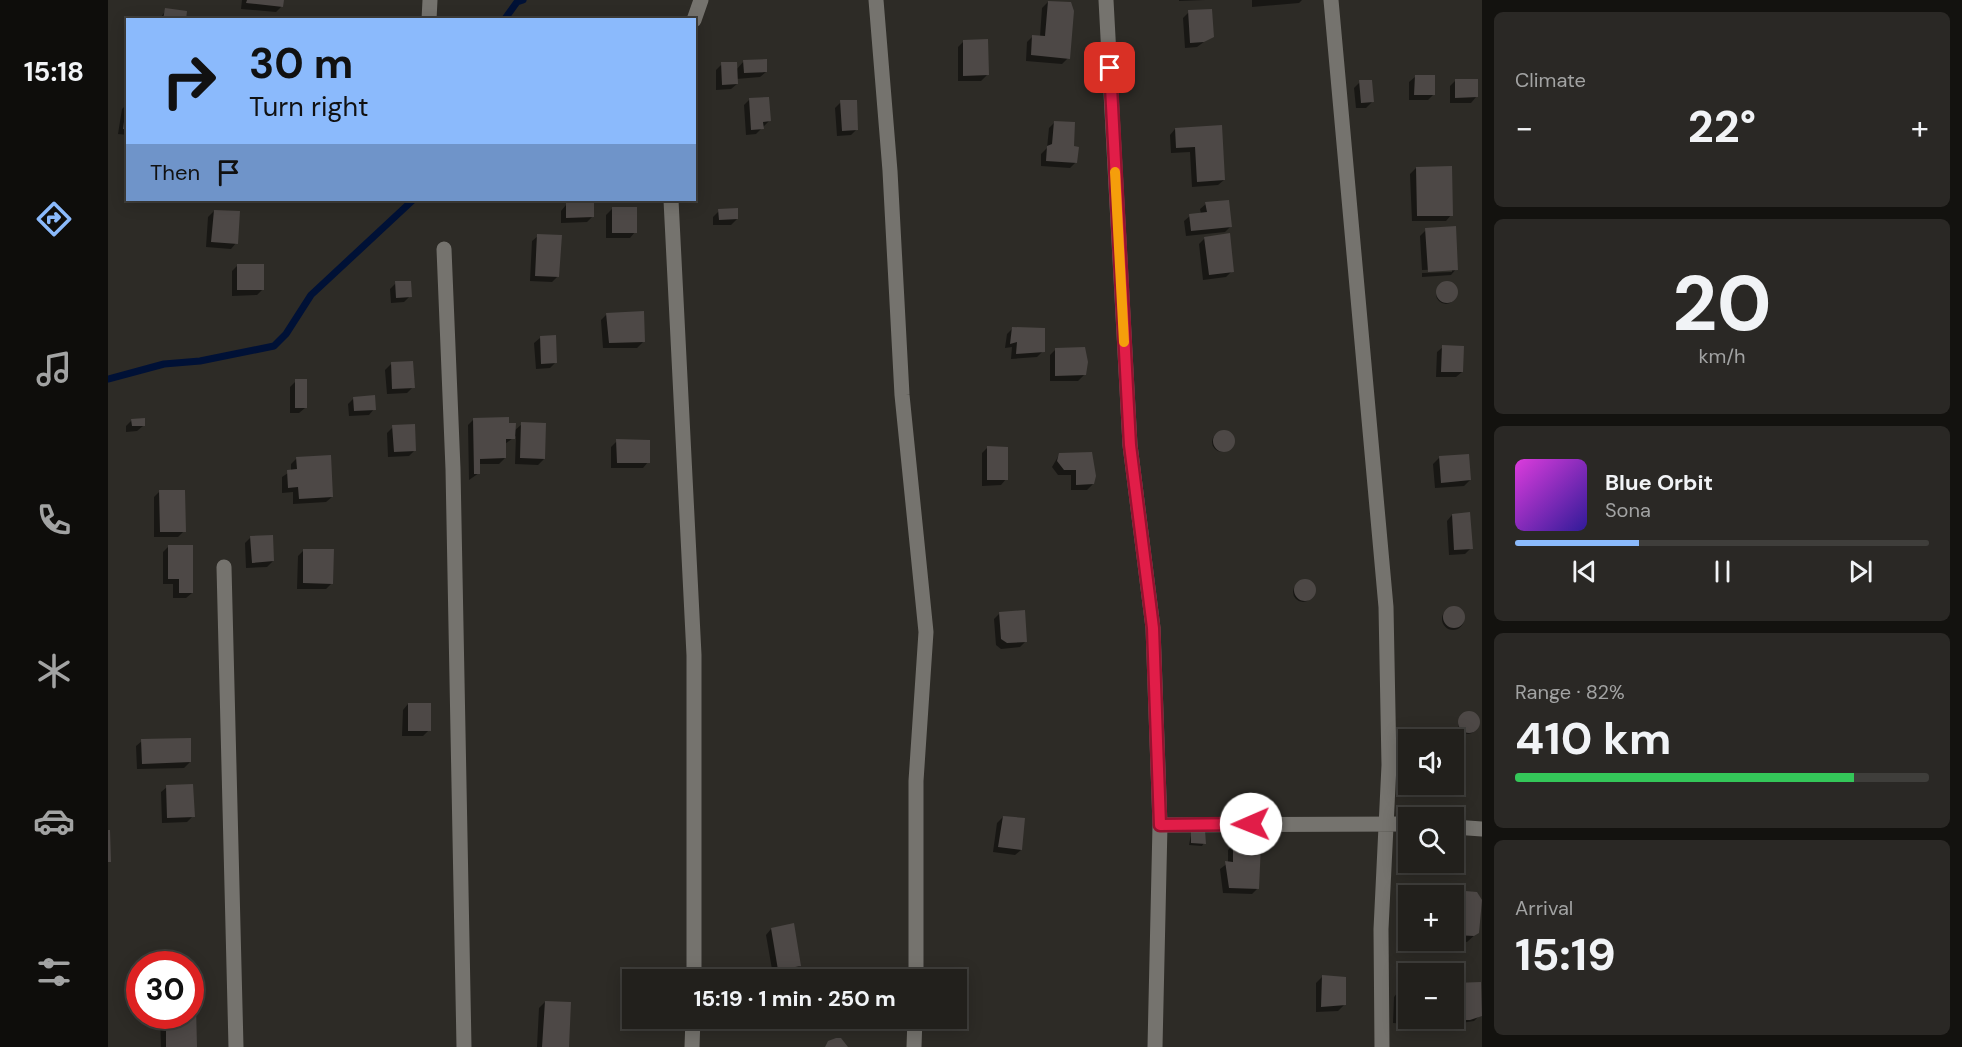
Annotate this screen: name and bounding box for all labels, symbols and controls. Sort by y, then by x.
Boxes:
text: 30 m [249,36,353,91]
icon: right [150,42,228,120]
pin [1084,42,1135,93]
icon: arrive [1093,51,1126,84]
text: 15:18 [24,54,84,89]
text: Climate [1515,67,1586,93]
text: Turn right [249,89,369,124]
text: 22° [1688,97,1756,156]
text: − [1515,106,1533,149]
text: + [1911,106,1929,149]
icon: arrive [212,156,245,189]
text: Then [150,158,200,187]
icon: directions [33,198,75,240]
text: 20 [1672,253,1772,354]
text: km/h [1698,343,1746,369]
icon: music [33,348,75,390]
text: Blue Orbit [1605,468,1713,497]
text: Sona [1605,497,1651,523]
icon: phone [33,499,75,541]
icon: previous [1568,555,1601,588]
icon: pause [1706,555,1739,588]
icon: next [1844,555,1877,588]
icon: climate [33,650,75,692]
text: Range · 82% [1515,679,1625,705]
text: 410 km [1515,709,1671,768]
map controls [1398,729,1464,1029]
button: sound [1398,729,1464,795]
position arrow [1219,792,1283,856]
icon: car [33,800,75,842]
button: search [1398,807,1464,873]
button: + [1398,885,1464,951]
text: Arrival [1515,895,1573,921]
text: 15:19 [1515,925,1616,984]
icon: filters [33,951,75,993]
speed limit sign: 30 [126,951,204,1029]
button: − [1398,963,1464,1029]
text: 15:19 · 1 min · 250 m [693,984,896,1013]

